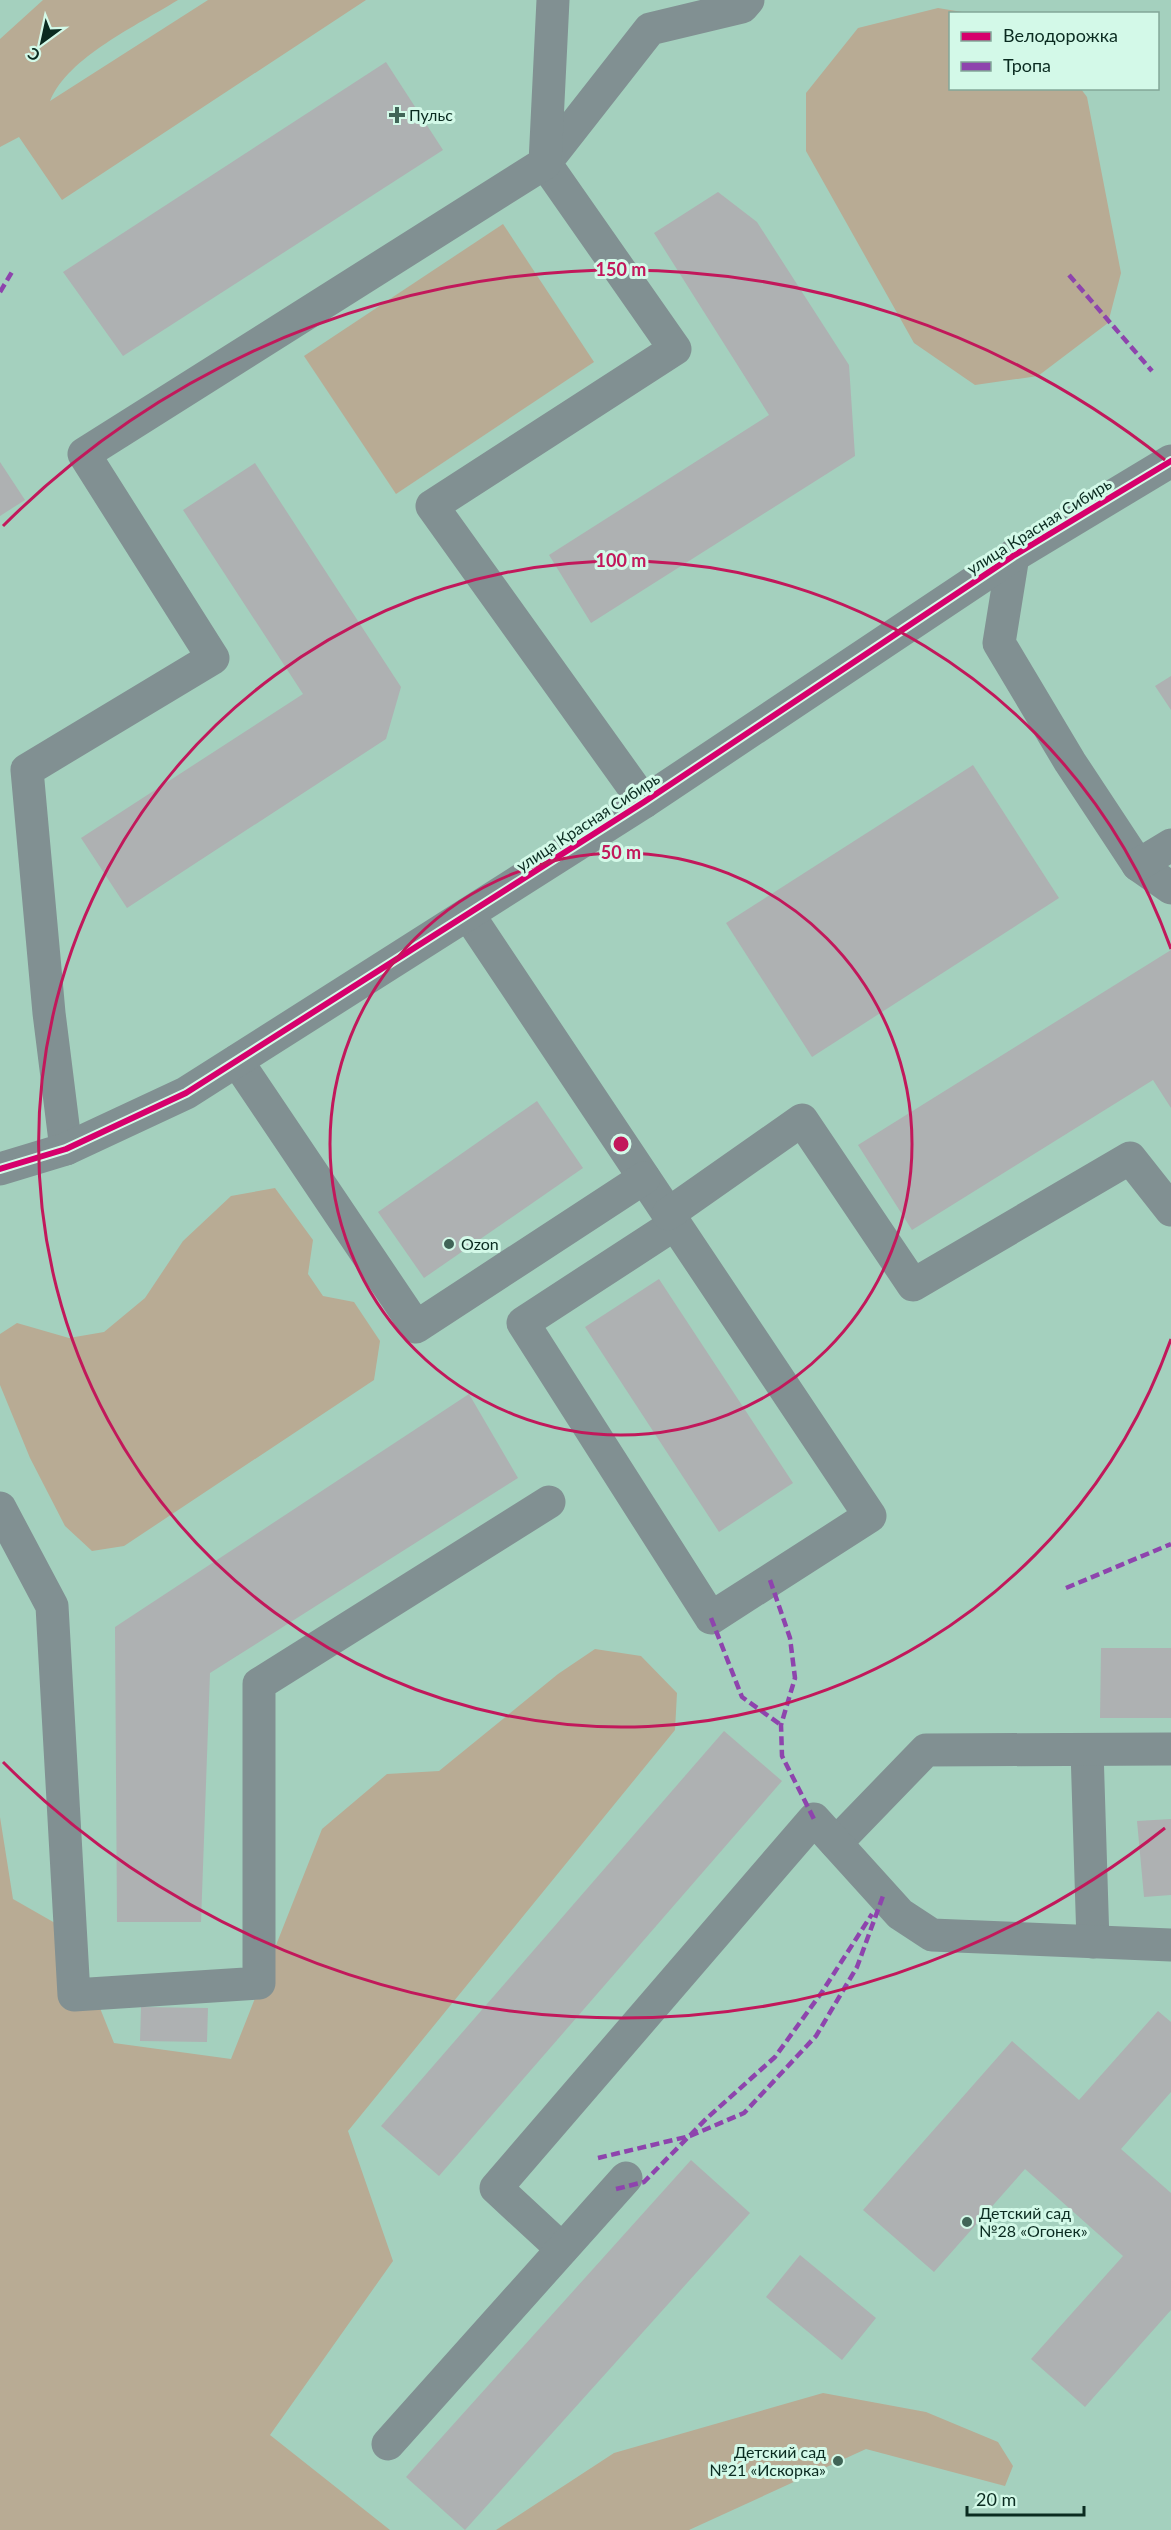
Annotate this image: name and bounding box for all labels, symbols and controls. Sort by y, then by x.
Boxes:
north arrow [12,12,72,72]
legend [949,12,1159,90]
text: Велодорожка [1003,24,1118,46]
text: С [24,44,43,66]
text: Тропа [1003,54,1051,76]
place label: Пульс [409,105,453,124]
marker: Пульс [390,108,404,122]
text: 150 m [596,258,646,280]
street label: улица Красная Сибирь [963,473,1115,578]
text: 100 m [596,549,646,571]
street label: улица Красная Сибирь [513,768,663,875]
text: 50 m [601,841,641,863]
centre of rings [611,1134,631,1154]
place label: Ozon [461,1234,499,1253]
marker: Ozon [442,1237,456,1251]
place label: Детский сад №28 «Огонек» [979,2203,1088,2240]
marker: Детский сад №28 «Огонек» [960,2215,974,2229]
place label: Детский сад №21 «Искорка» [709,2442,826,2479]
marker: Детский сад №21 «Искорка» [831,2454,845,2468]
scale bar [967,2479,1084,2517]
text: 20 m [976,2488,1016,2510]

